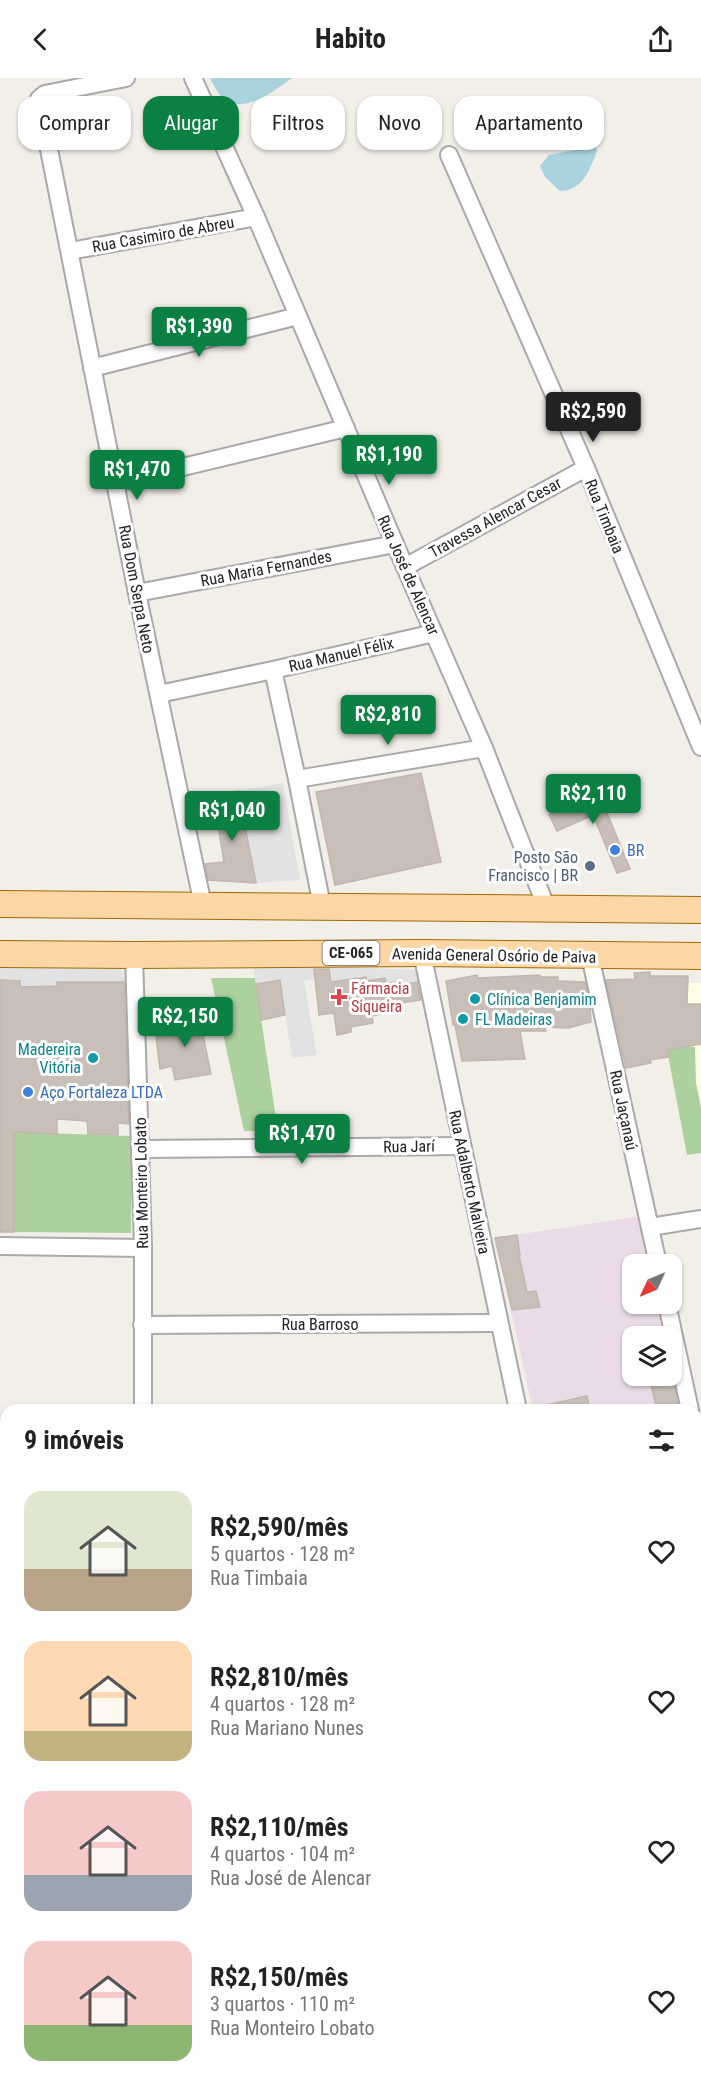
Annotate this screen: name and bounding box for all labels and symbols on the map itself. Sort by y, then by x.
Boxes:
street label: Rua Casimiro de Abreu [91,213,235,256]
pin: R$1,390 [144,307,254,358]
pin: R$2,590 [538,392,648,443]
pin: R$1,190 [334,435,444,486]
pin: R$1,470 [82,450,192,501]
street label: Travessa Alencar Cesar [426,473,565,562]
street label: Rua Timbaia [581,476,628,556]
street label: Rua José de Alencar [374,512,444,638]
street label: Rua Dom Serpa Neto [115,523,158,655]
street label: Rua Maria Fernandes [199,546,333,591]
street label: Rua Manuel Félix [287,633,395,676]
pin: R$2,810 [333,695,443,746]
pin: R$2,110 [538,774,648,825]
pin: R$1,040 [177,791,287,842]
place label: BR [627,841,645,860]
marker: BR [608,843,622,857]
place label: Posto São Francisco | BR [488,848,579,885]
marker: Posto São Francisco | BR [583,859,597,873]
road number: CE-065 [322,941,380,965]
street label: Avenida General Osório de Paiva [392,944,596,967]
place label: Fármacia Siqueira [351,979,409,1016]
marker: Fármacia Siqueira [332,990,346,1004]
place label: Clínica Benjamim [487,990,597,1009]
marker: Clínica Benjamim [468,992,482,1006]
pin: R$2,150 [130,997,240,1048]
place label: FL Madeiras [475,1010,552,1029]
marker: FL Madeiras [456,1012,470,1026]
place label: Madereira Vitória [18,1040,81,1077]
marker: Madereira Vitória [86,1051,100,1065]
street label: Rua Jaçanaú [606,1068,641,1152]
place label: Aço Fortaleza LTDA [40,1083,163,1102]
marker: Aço Fortaleza LTDA [21,1085,35,1099]
street label: Rua Adalberto Malveira [445,1108,494,1256]
pin: R$1,470 [247,1114,357,1165]
street label: Rua Monteiro Lobato [131,1117,152,1249]
street label: Rua Jarí [383,1137,436,1156]
north arrow [622,1254,682,1314]
street label: Rua Barroso [282,1315,358,1334]

